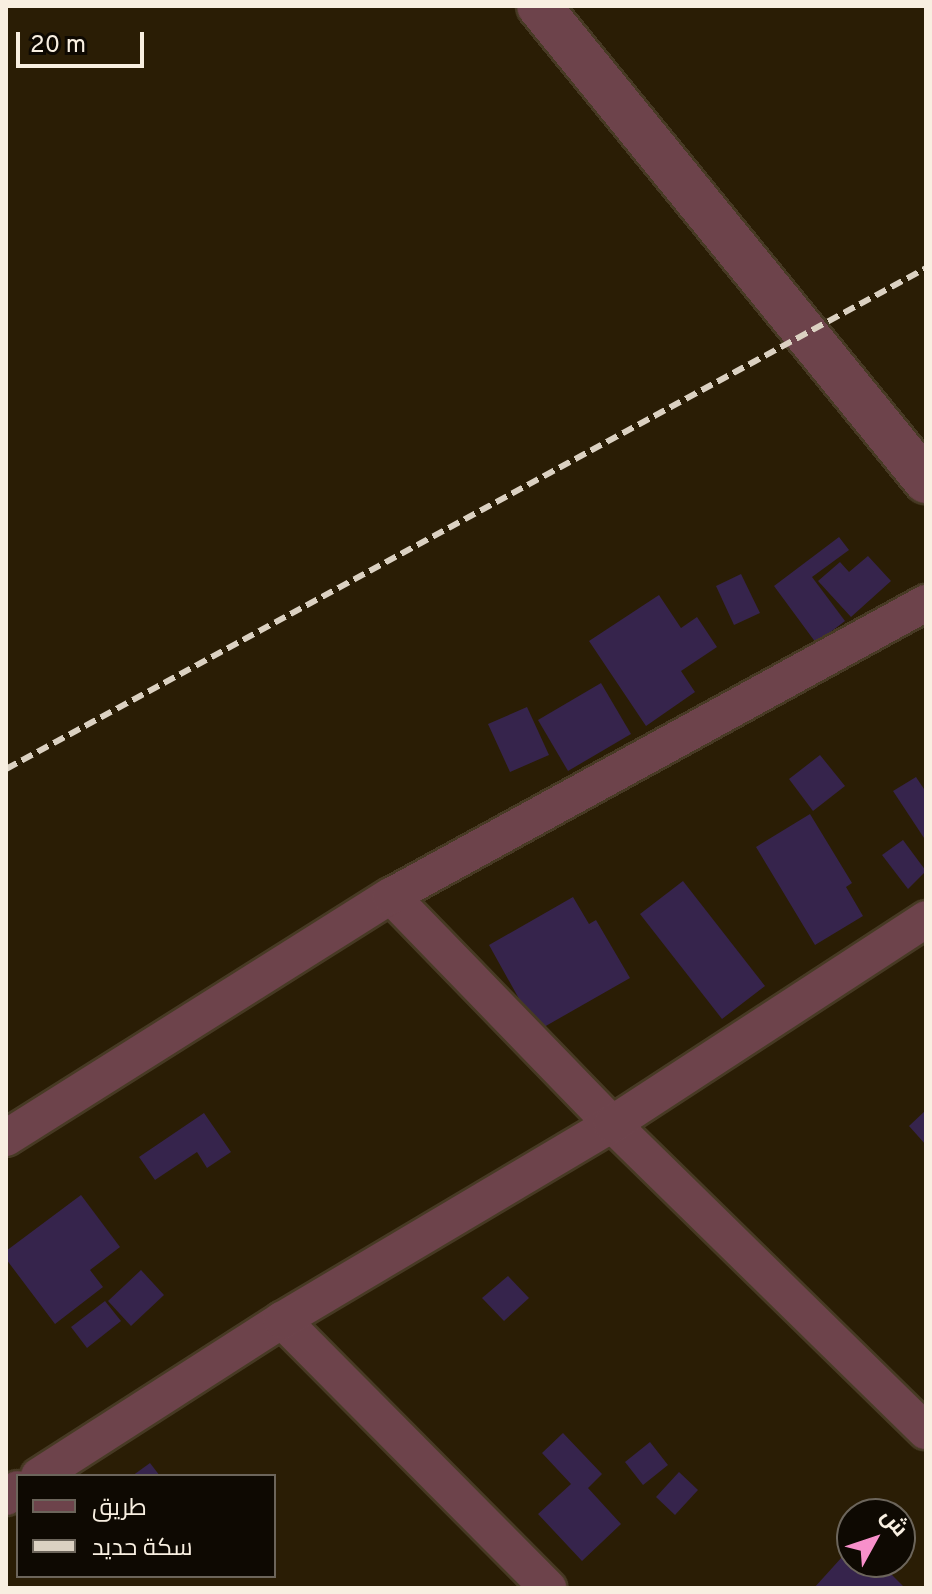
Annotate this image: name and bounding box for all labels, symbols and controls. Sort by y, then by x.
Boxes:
scale bar [20,16,148,66]
text: 20 m [30,31,86,61]
legend [16,1474,276,1578]
text: طريق [92,1494,147,1524]
north arrow [836,1498,916,1578]
text: ش [874,1504,913,1543]
text: سكة حديد [92,1534,193,1564]

